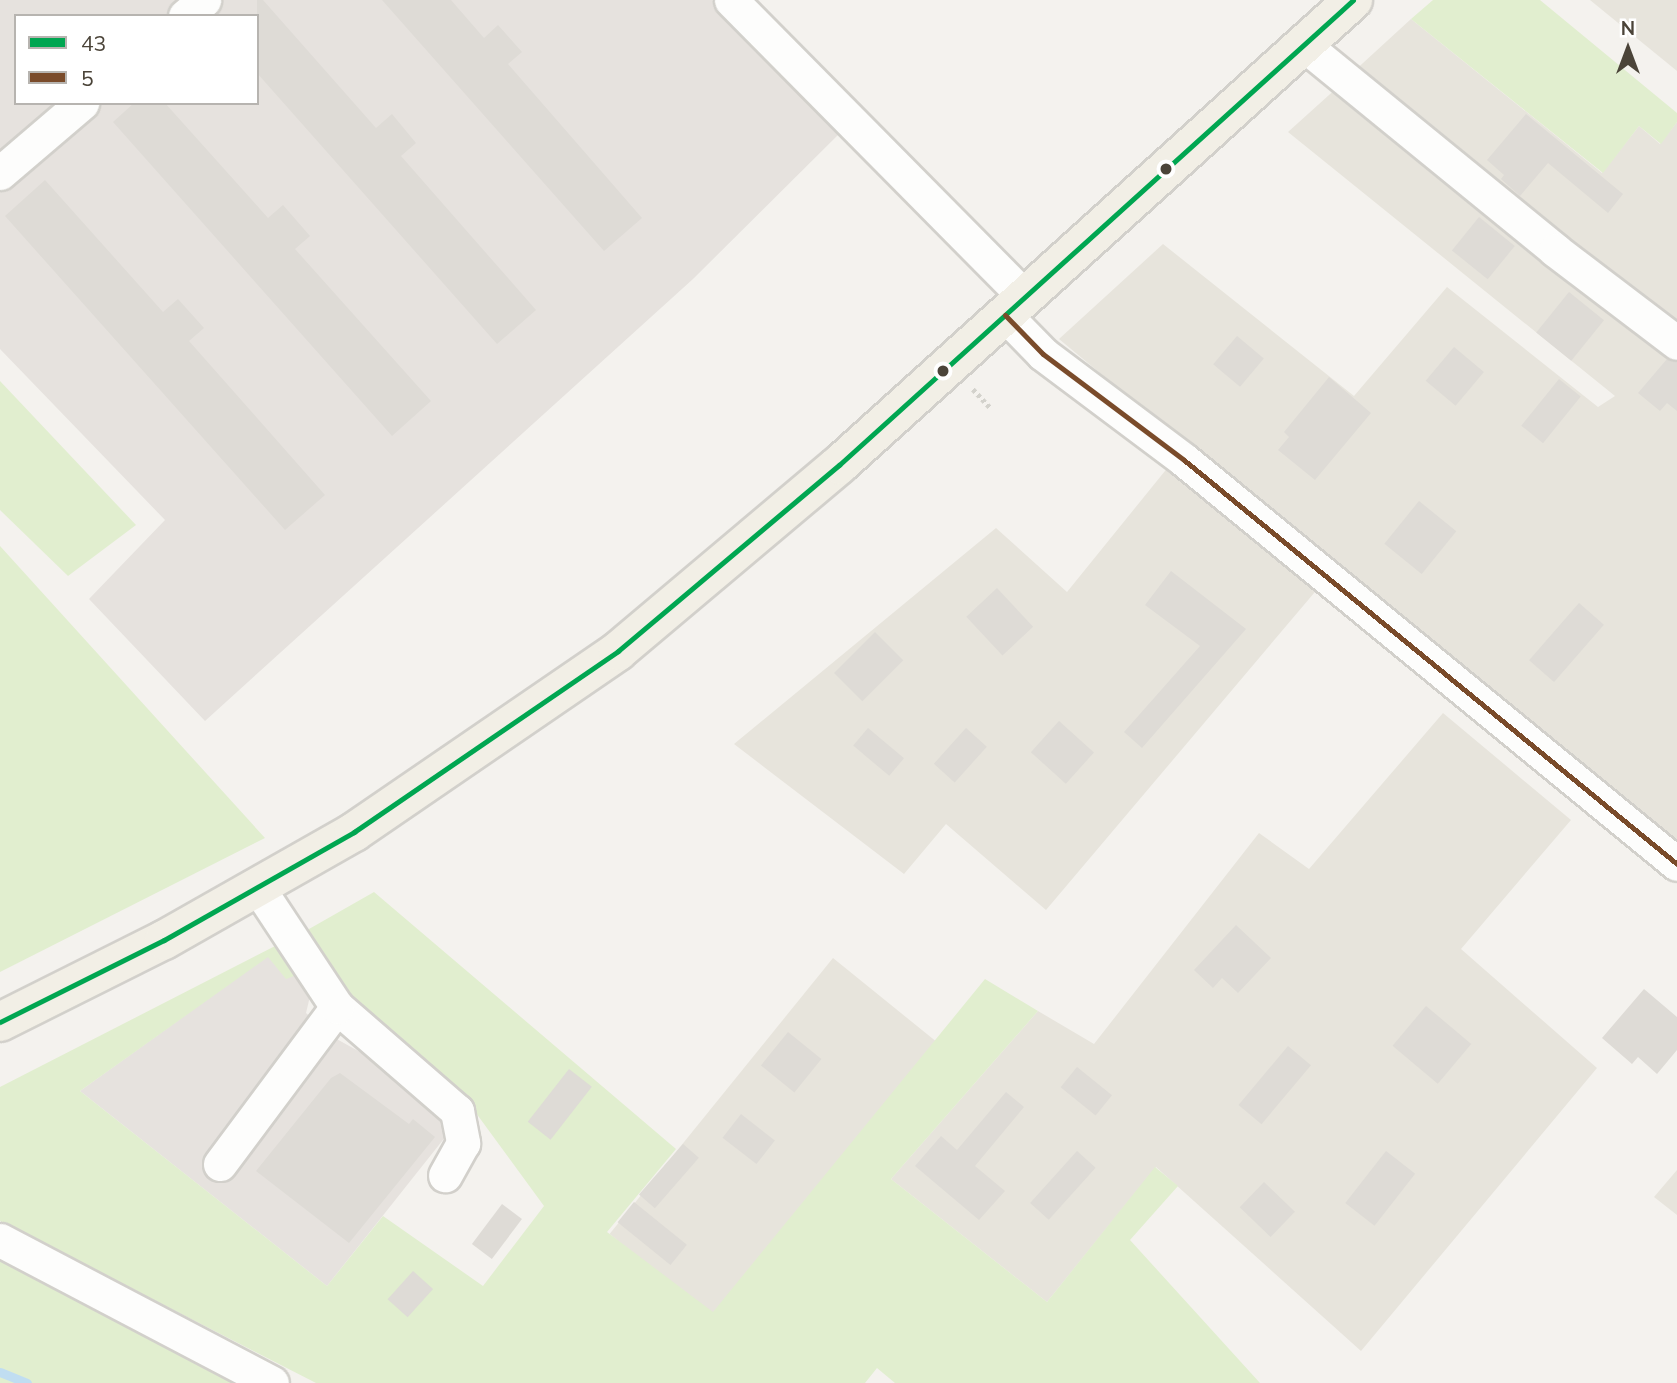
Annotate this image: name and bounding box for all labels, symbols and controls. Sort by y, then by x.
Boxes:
legend [14,14,259,105]
north arrow [1593,14,1663,84]
text: N [1621,16,1635,40]
text: 43 [81,30,106,56]
text: 5 [81,65,94,91]
unlabelled marker [1159,162,1173,176]
unlabelled marker [936,364,950,378]

